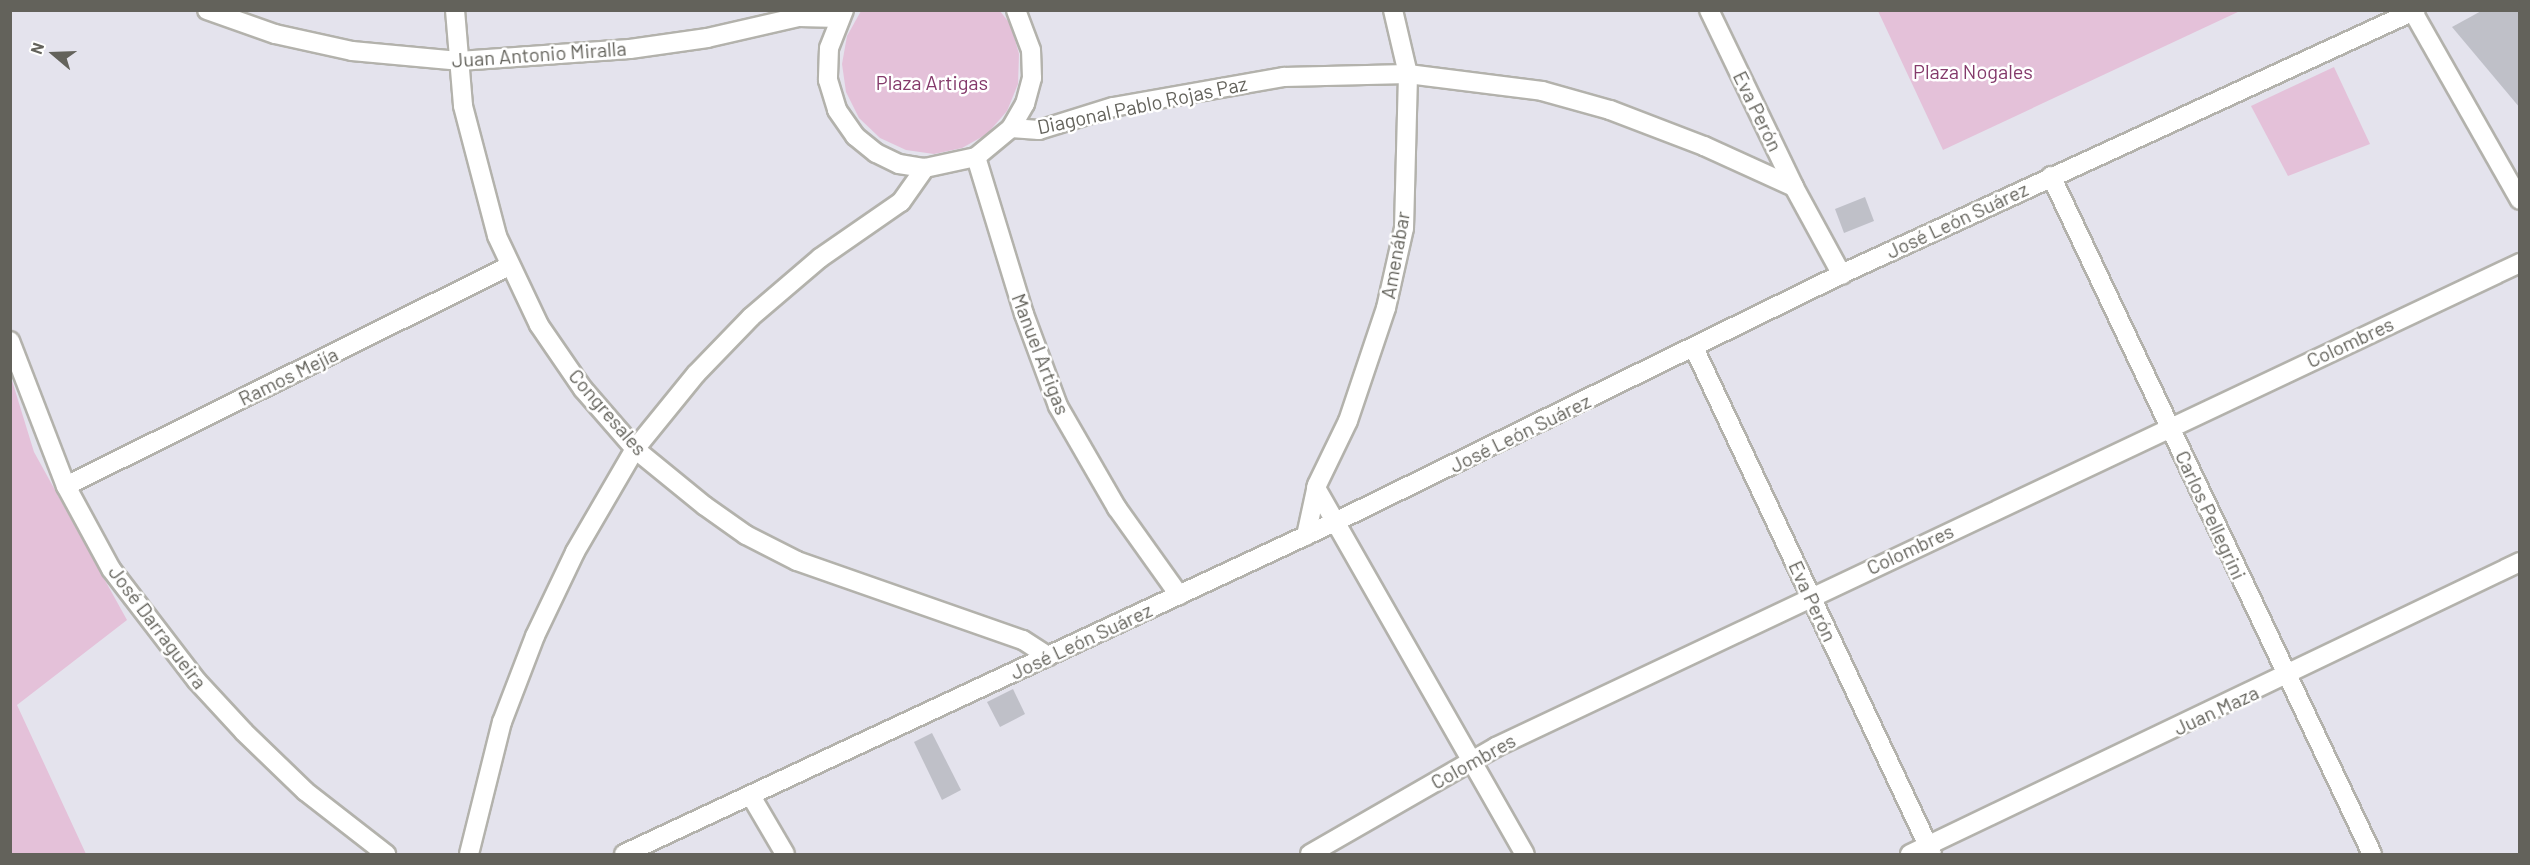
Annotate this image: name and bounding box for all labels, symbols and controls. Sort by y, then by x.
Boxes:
north arrow [24,24,84,84]
street label: Juan Antonio Miralla [451,36,627,72]
text: N [26,40,47,56]
park label: Plaza Nogales [1913,59,2033,83]
street label: Eva Perón [1728,67,1788,155]
park label: Plaza Artigas [876,70,988,94]
street label: Diagonal Pablo Rojas Paz [1035,71,1249,139]
street label: José León Suárez [1882,177,2032,263]
street label: Amenábar [1375,209,1415,301]
street label: Manuel Artigas [1007,290,1075,418]
street label: Colombres [2303,311,2397,373]
street label: Ramos Mejía [234,342,342,410]
street label: Congresales [564,364,652,460]
street label: José León Suárez [1446,389,1594,477]
street label: Carlos Pellegrini [2171,447,2251,583]
street label: Colombres [1863,518,1957,580]
street label: Eva Perón [1784,557,1842,645]
street label: José Darragueira [104,560,212,694]
street label: José León Suárez [1006,598,1156,684]
street label: Juan Maza [2170,680,2262,740]
street label: Colombres [1426,728,1520,794]

